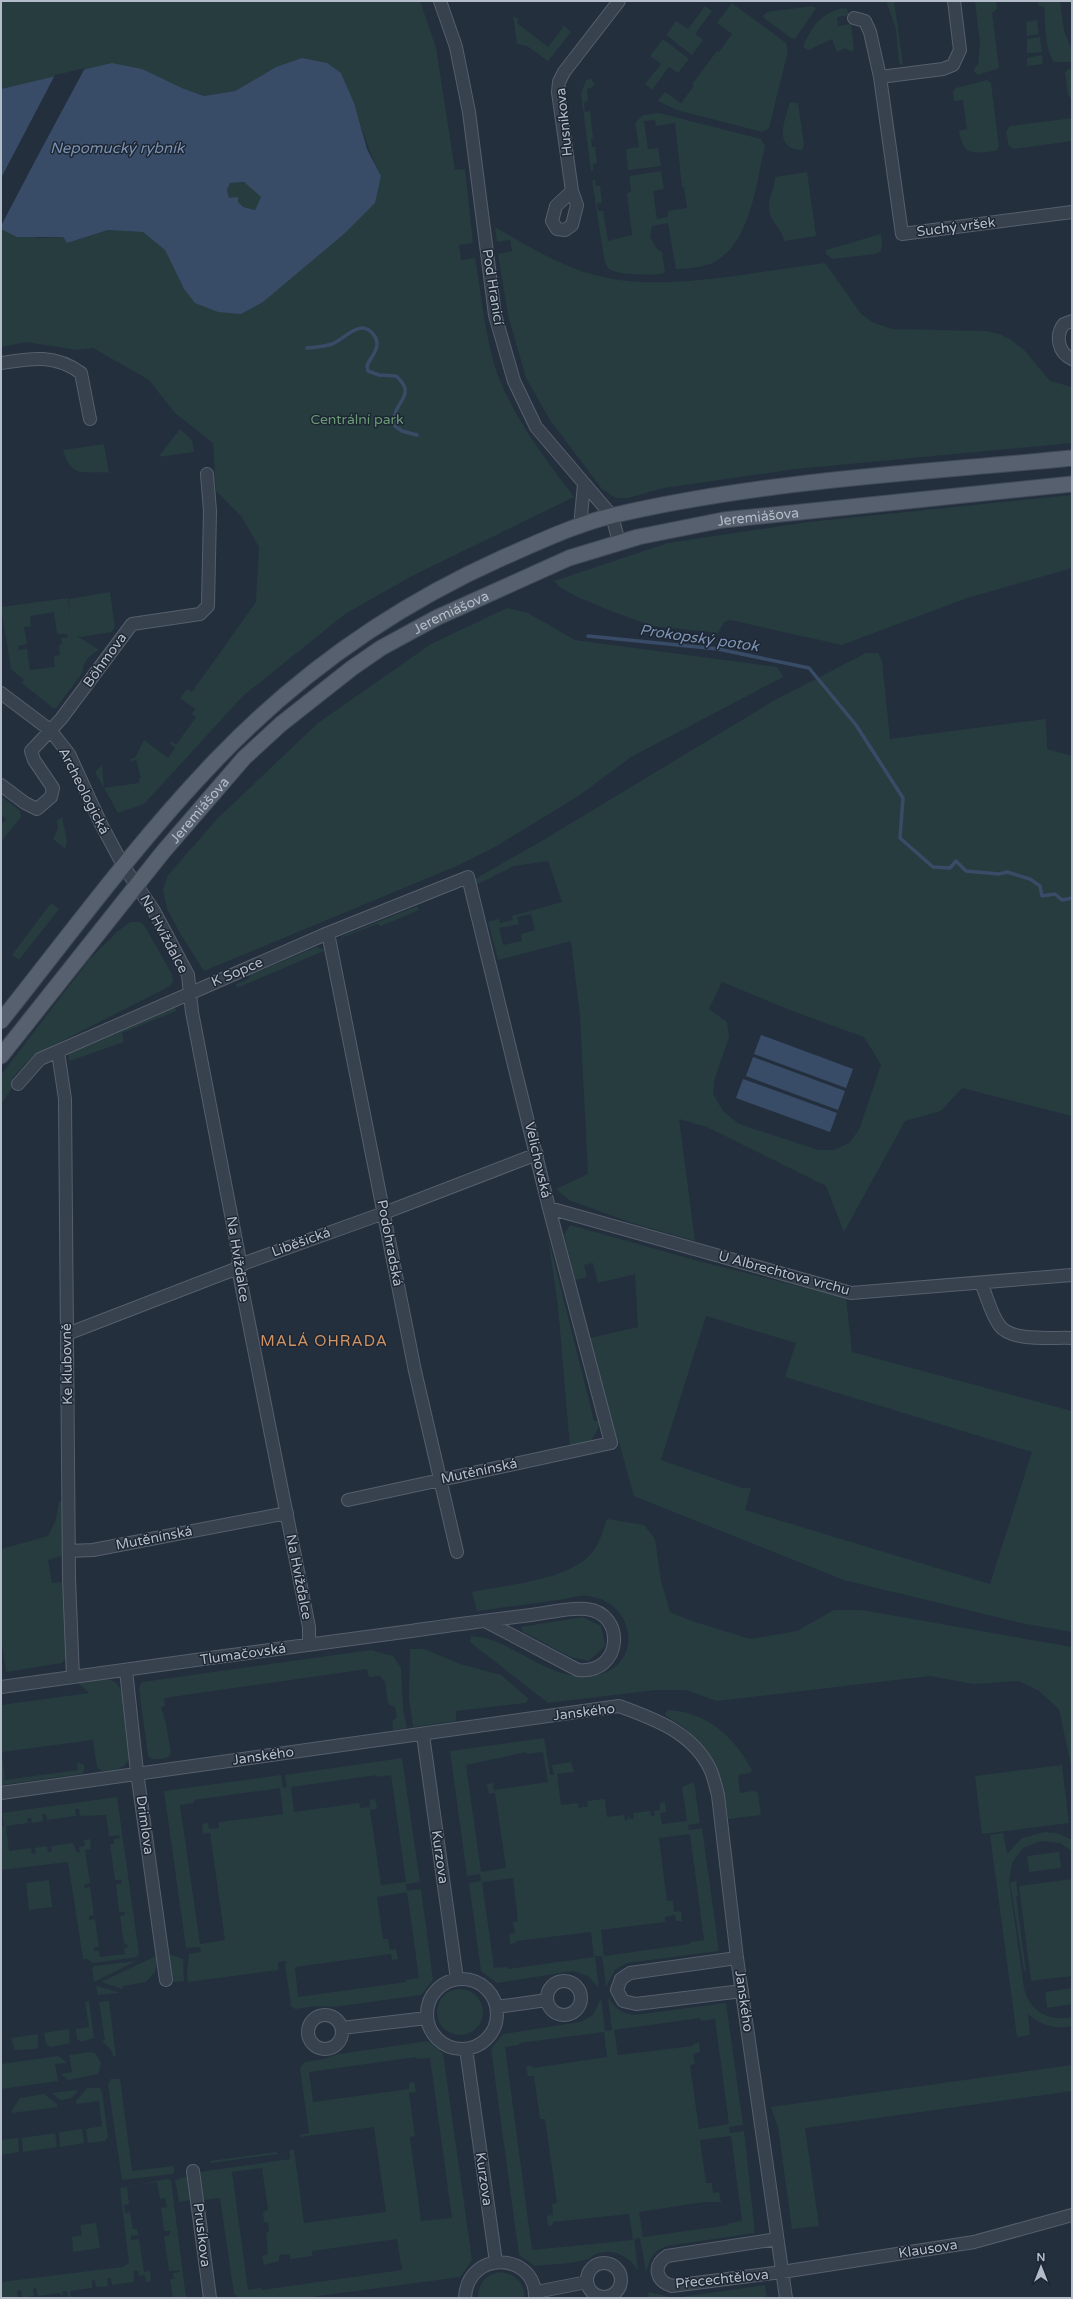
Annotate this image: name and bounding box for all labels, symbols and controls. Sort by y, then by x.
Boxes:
street label: Husníkova [552,87,576,157]
water label: Nepomucký rybník [50,139,186,157]
street label: Suchý vršek [916,214,997,240]
street label: Pod Hranicí [479,248,507,327]
park label: Centrální park [310,411,404,428]
street label: Jeremiášova [716,504,800,529]
street label: Jeremiášova [410,587,491,638]
water label: Prokopský potok [638,621,761,656]
street label: Böhmova [80,629,130,691]
street label: Archeologická [55,745,113,837]
street label: Jeremiášova [166,773,232,847]
street label: Na Hvížďalce [136,892,192,976]
street label: K Sopce [209,954,265,990]
street label: Velichovská [521,1120,555,1200]
street label: Podohradská [373,1198,407,1288]
street label: Na Hvížďalce [223,1215,253,1303]
street label: Liběšická [269,1224,333,1260]
street label: U Albrechtova vrchu [716,1247,852,1299]
street label: Ke klubovně [58,1323,76,1405]
district label: MALÁ OHRADA [260,1332,388,1350]
street label: Mutěnínská [439,1455,519,1487]
street label: Mutěnínská [114,1522,194,1554]
street label: Na Hvížďalce [282,1533,316,1621]
street label: Tlumačovská [199,1640,287,1668]
street label: Janského [552,1700,616,1724]
street label: Janského [231,1743,295,1769]
street label: Drimlova [132,1795,158,1855]
street label: Kurzova [428,1829,452,1885]
street label: Janského [731,1969,757,2033]
street label: Kurzova [472,2151,496,2207]
street label: Prusíkova [190,2202,214,2268]
street label: Klausova [897,2236,959,2262]
north arrow [1021,2247,1061,2287]
text: N [1037,2251,1045,2264]
street label: Přecechtělova [674,2266,770,2292]

